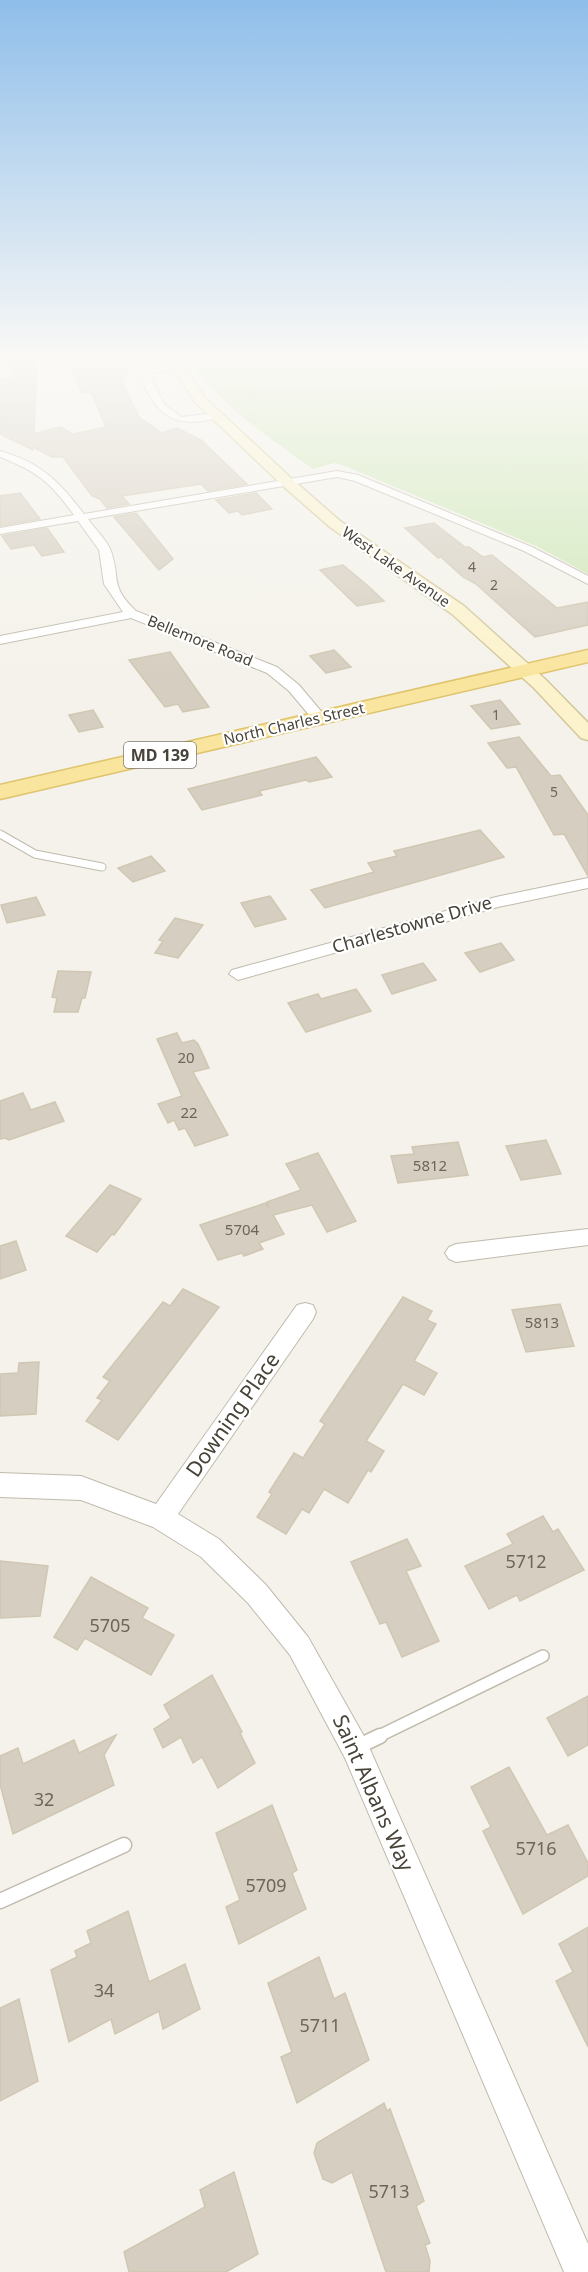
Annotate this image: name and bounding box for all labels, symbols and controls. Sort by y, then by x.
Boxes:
street label: West Lake Avenue [338,521,455,611]
house number: 4 [468,557,476,576]
house number: 2 [490,575,498,594]
street label: Bellemore Road [145,610,256,670]
street label: North Charles Street [221,697,367,749]
house number: 1 [492,705,500,724]
road number: MD 139 [124,742,196,768]
house number: 5 [550,782,558,801]
street label: Charlestowne Drive [329,890,494,958]
house number: 20 [177,1047,195,1067]
house number: 22 [180,1102,198,1122]
house number: 5812 [413,1155,447,1175]
house number: 5704 [225,1219,260,1239]
house number: 5813 [525,1312,559,1332]
street label: Downing Place [179,1347,285,1482]
house number: 5712 [505,1549,547,1573]
house number: 5705 [89,1613,131,1637]
street label: Saint Albans Way [327,1710,421,1875]
house number: 32 [34,1787,54,1811]
house number: 5716 [515,1836,557,1860]
house number: 5709 [245,1873,287,1897]
house number: 34 [94,1978,114,2002]
house number: 5711 [299,2013,341,2037]
house number: 5713 [368,2179,410,2203]

